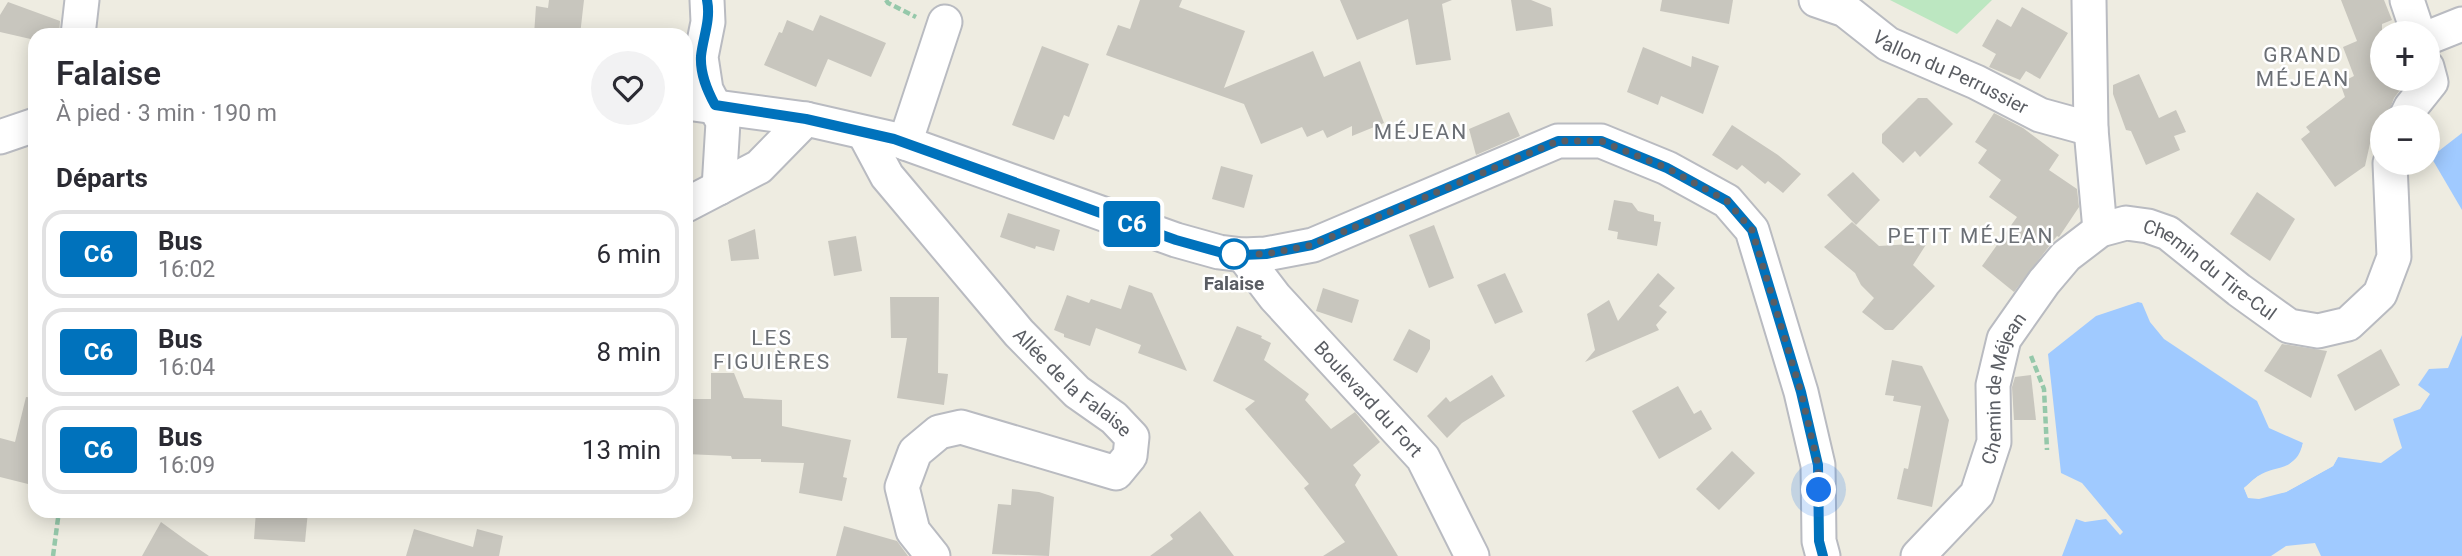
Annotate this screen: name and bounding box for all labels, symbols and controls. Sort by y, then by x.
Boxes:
map controls [2370,21,2440,175]
button: + [2370,21,2440,91]
street label: Vallon du Perrussier [1868,25,2033,119]
district label: GRAND MÉJEAN [2256,43,2350,91]
button: heart [591,51,665,125]
text: Falaise [56,54,161,93]
text: À pied · 3 min · 190 m [56,100,277,127]
button: − [2370,105,2440,175]
district label: MÉJEAN [1374,120,1468,144]
text: Départs [56,163,148,193]
line badge: C6 [1100,201,1164,247]
text: C6 [1117,210,1147,238]
street label: Chemin du Tire-Cul [2140,214,2281,325]
district label: PETIT MÉJEAN [1887,224,2055,248]
text: Bus [158,226,203,256]
text: 6 min [596,239,661,269]
marker: Falaise [1219,239,1249,269]
text: C6 [84,240,113,268]
text: 16:02 [158,256,215,283]
place label: Falaise [1204,272,1264,295]
street label: Chemin de Méjean [1976,308,2031,467]
street label: Allée de la Falaise [1009,323,1137,441]
text: Bus [158,324,203,354]
district label: LES FIGUIÈRES [713,326,831,374]
street label: Boulevard du Fort [1310,336,1427,461]
text: 8 min [596,337,661,367]
text: C6 [84,338,113,366]
text: 16:04 [158,354,215,381]
text: Bus [158,422,203,452]
text: 13 min [582,435,661,465]
text: C6 [84,436,113,464]
text: 16:09 [158,452,215,479]
your location [1801,472,1836,507]

